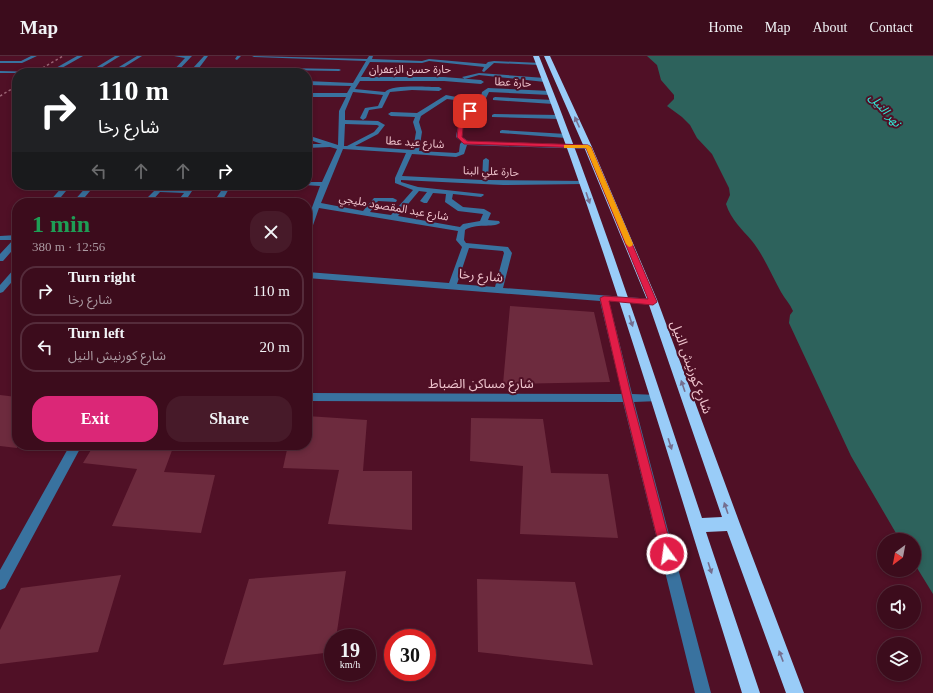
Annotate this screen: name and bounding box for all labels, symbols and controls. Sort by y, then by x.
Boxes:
text: Map [20,17,58,38]
text: Home [709,20,743,35]
text: Map [765,20,790,35]
text: About [812,20,847,35]
text: Contact [869,20,913,35]
street label: حارة حسن الزعفران [369,63,451,76]
text: 110 m [98,75,169,106]
street label: حارة عطا [494,75,532,90]
icon: right [32,84,84,136]
water label: نهر النيل [866,90,905,131]
pin [453,94,487,128]
icon: arrive [459,100,481,122]
text: شارع رخا [98,117,159,137]
one-way arrow [574,117,580,128]
street label: شارع عيد عطا [385,134,445,152]
icon: left [88,160,110,182]
icon: ahead [130,160,152,182]
icon: ahead [172,160,194,182]
icon: right [214,160,236,182]
street label: حارة علي البنا [462,164,520,182]
street label: شارع عبد المقصود مليجي [338,191,450,226]
one-way arrow [586,192,592,204]
text: 1 min [32,211,90,237]
button: close [250,211,292,253]
text: 380 m · 12:56 [32,239,105,254]
street label: شارع رخا [458,266,504,288]
text: Turn right [68,269,135,285]
icon: right [34,280,56,302]
text: 110 m [253,283,290,299]
text: شارع رخا [68,292,112,307]
one-way arrow [628,315,634,327]
street label: شارع كورنيش النيل [665,319,715,417]
text: Turn left [68,325,125,341]
icon: left [34,336,56,358]
text: 20 m [260,339,290,355]
text: شارع كورنيش النيل [68,348,166,363]
street label: شارع مساكن الضباط [428,376,534,394]
one-way arrow [680,379,686,391]
button: Exit [32,396,158,442]
button: Share [166,396,292,442]
one-way arrow [667,439,673,451]
one-way arrow [723,502,729,514]
position arrow [646,533,688,575]
north arrow [877,533,921,577]
map controls [877,533,921,681]
one-way arrow [708,562,714,574]
button: sound [877,585,921,629]
speed limit sign: 30 [384,629,436,681]
button: layers [877,637,921,681]
text: 19 [340,639,360,661]
one-way arrow [778,650,784,662]
text: km/h [340,659,360,670]

